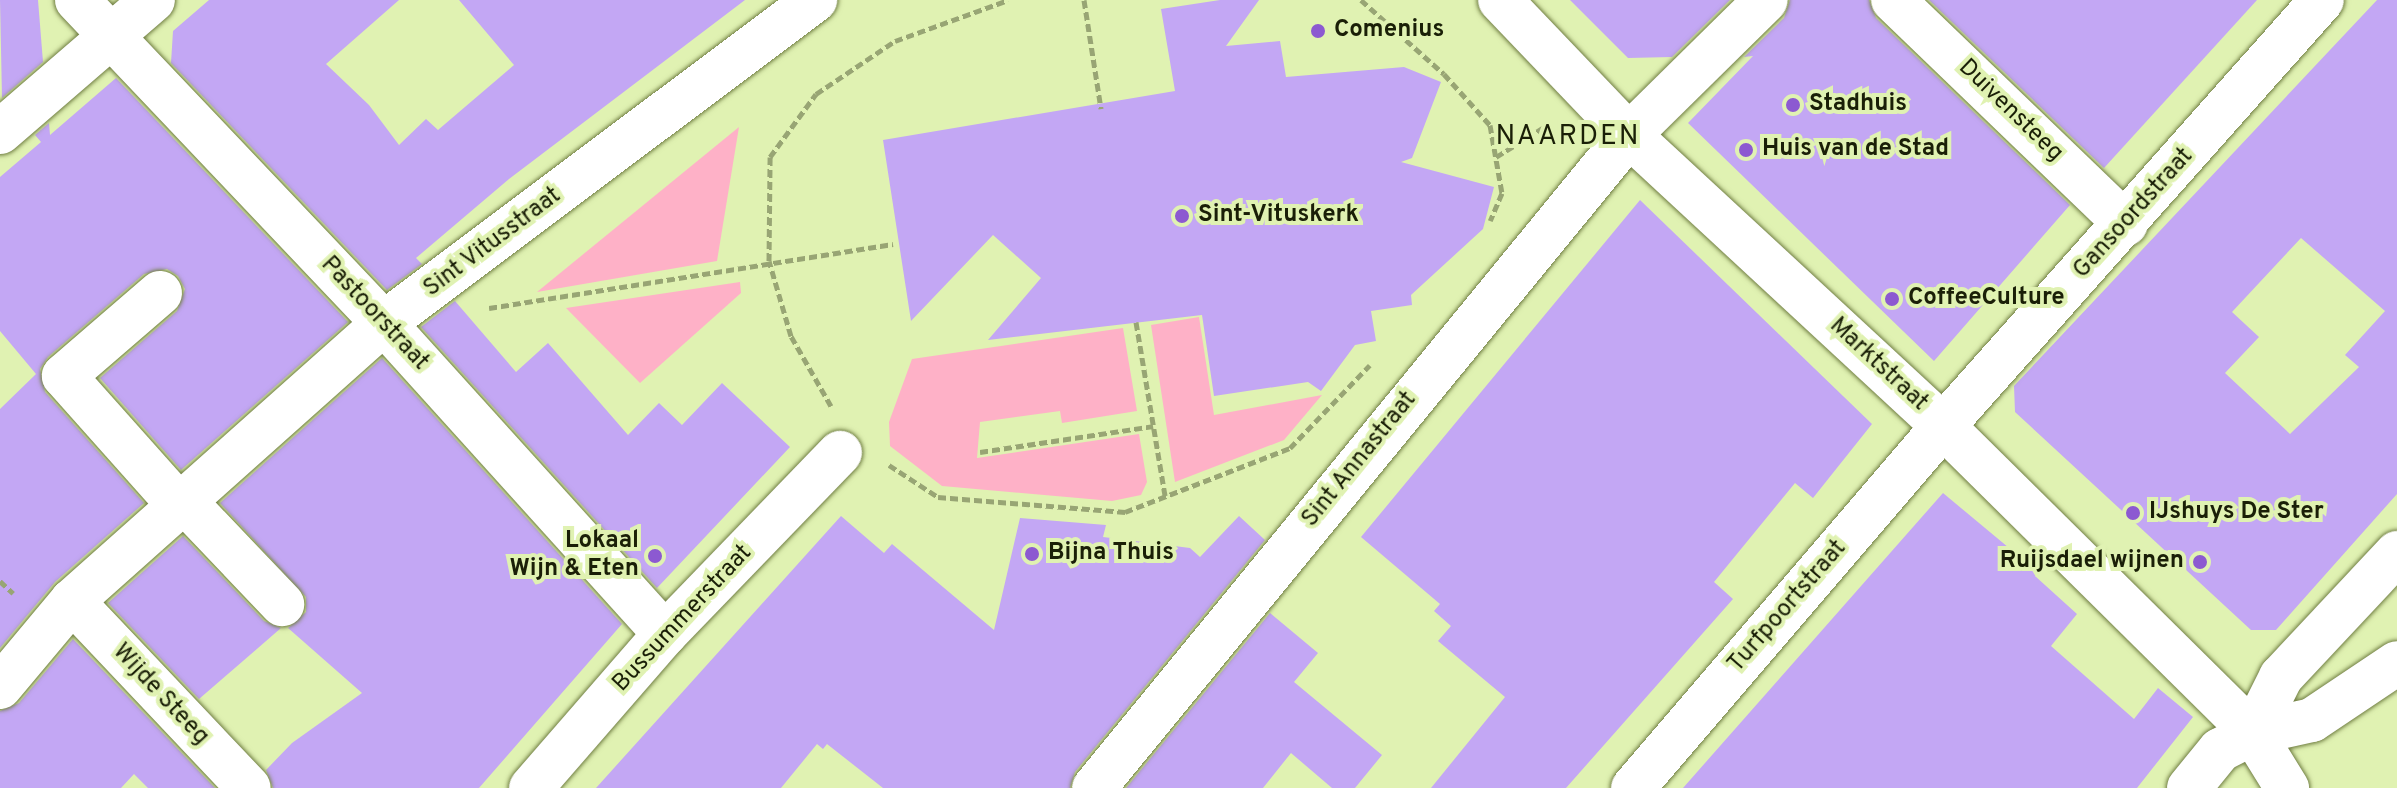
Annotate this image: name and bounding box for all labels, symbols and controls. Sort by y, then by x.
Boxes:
place label: Comenius [1334,17,1444,45]
marker: Comenius [1309,22,1327,40]
street label: Duivensteeg [1951,54,2069,168]
place label: Stadhuis [1809,91,1907,119]
marker: Stadhuis [1784,96,1802,114]
district label: NAARDEN [1496,120,1640,154]
place label: Huis van de Stad [1762,136,1949,164]
marker: Huis van de Stad [1737,141,1755,159]
street label: Gansoordstraat [2068,143,2200,285]
street label: Sint Vitusstraat [418,182,568,304]
place label: Sint-Vituskerk [1198,202,1359,230]
marker: Sint-Vituskerk [1173,207,1191,225]
street label: Pastoorstraat [314,251,434,377]
place label: CoffeeCulture [1908,285,2065,313]
marker: CoffeeCulture [1883,290,1901,308]
street label: Marktstraat [1823,312,1933,418]
street label: Sint Annastraat [1296,386,1424,534]
place label: IJshuys De Ster [2149,499,2324,527]
marker: IJshuys De Ster [2124,504,2142,522]
place label: Lokaal Wijn & Eten [509,528,639,584]
street label: Turfpoortstraat [1723,535,1853,679]
street label: Bussummerstraat [607,539,759,699]
place label: Bijna Thuis [1048,540,1174,568]
marker: Bijna Thuis [1023,545,1041,563]
marker: Lokaal Wijn & Eten [646,547,664,565]
place label: Ruijsdael wijnen [2000,548,2184,576]
marker: Ruijsdael wijnen [2191,553,2209,571]
street label: Wijde Steeg [106,638,214,752]

